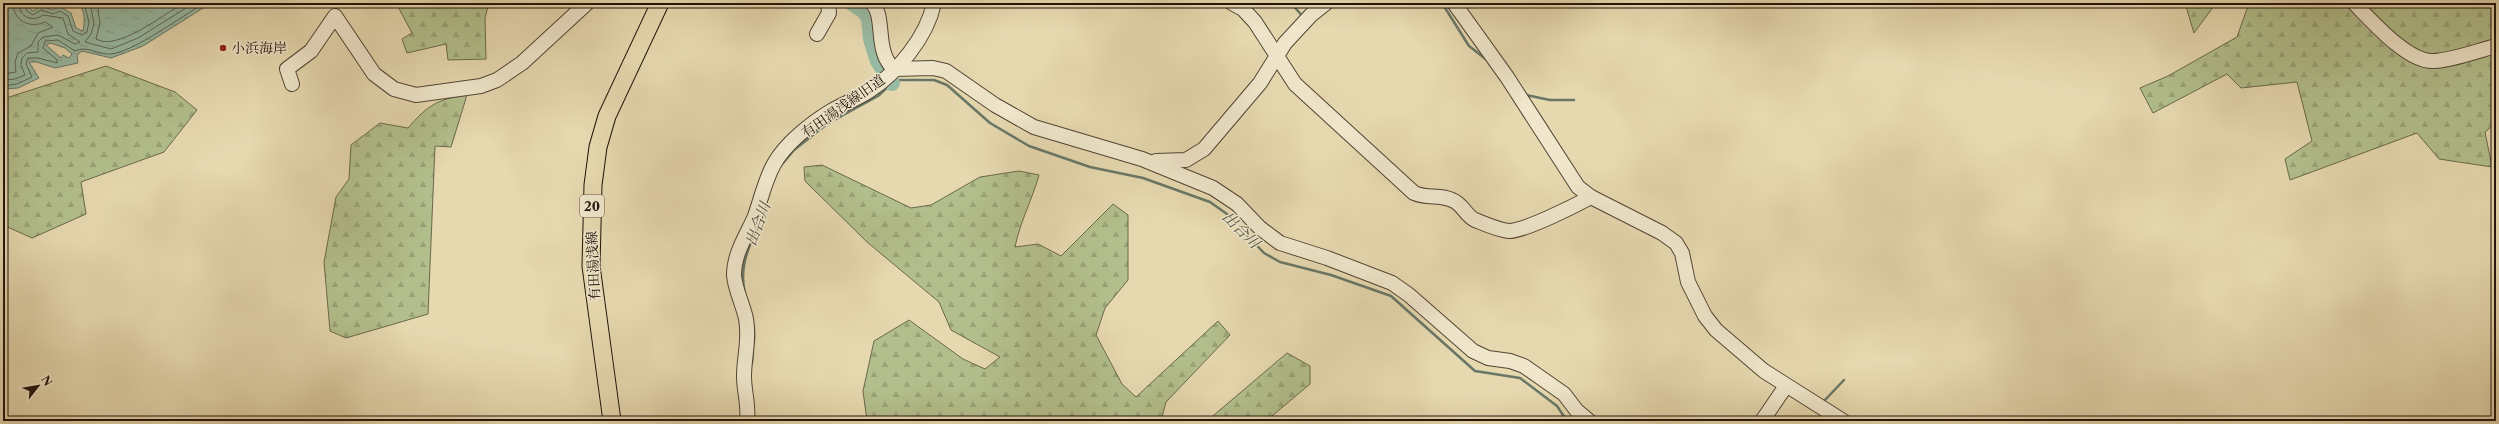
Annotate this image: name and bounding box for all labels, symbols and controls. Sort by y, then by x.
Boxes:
place label: 小浜海岸 [231,39,287,57]
marker: 小浜海岸 [218,43,228,53]
street label: 有田湯浅線旧道 [798,71,888,141]
road number: 20 [580,195,604,217]
water label: 出合川 [741,198,775,248]
water label: 出合川 [1219,207,1265,254]
street label: 有田湯浅線 [582,231,604,301]
north arrow [18,366,58,406]
text: N [38,373,55,389]

